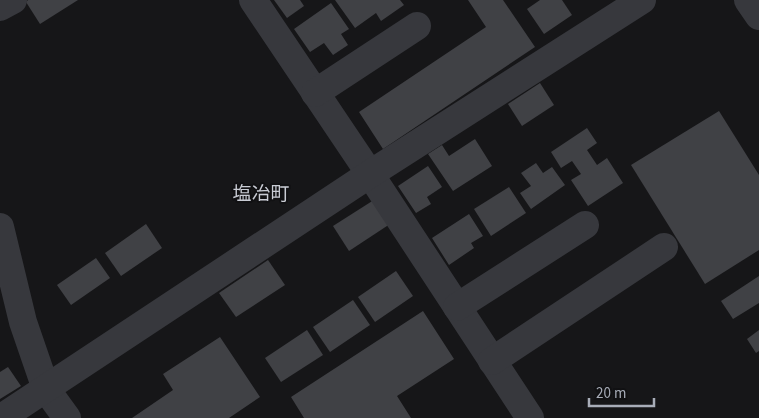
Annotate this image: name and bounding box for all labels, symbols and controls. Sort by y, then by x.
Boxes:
district label: 塩冶町 [232,181,290,208]
scale bar [589,376,654,408]
text: 20 m [596,383,626,404]

